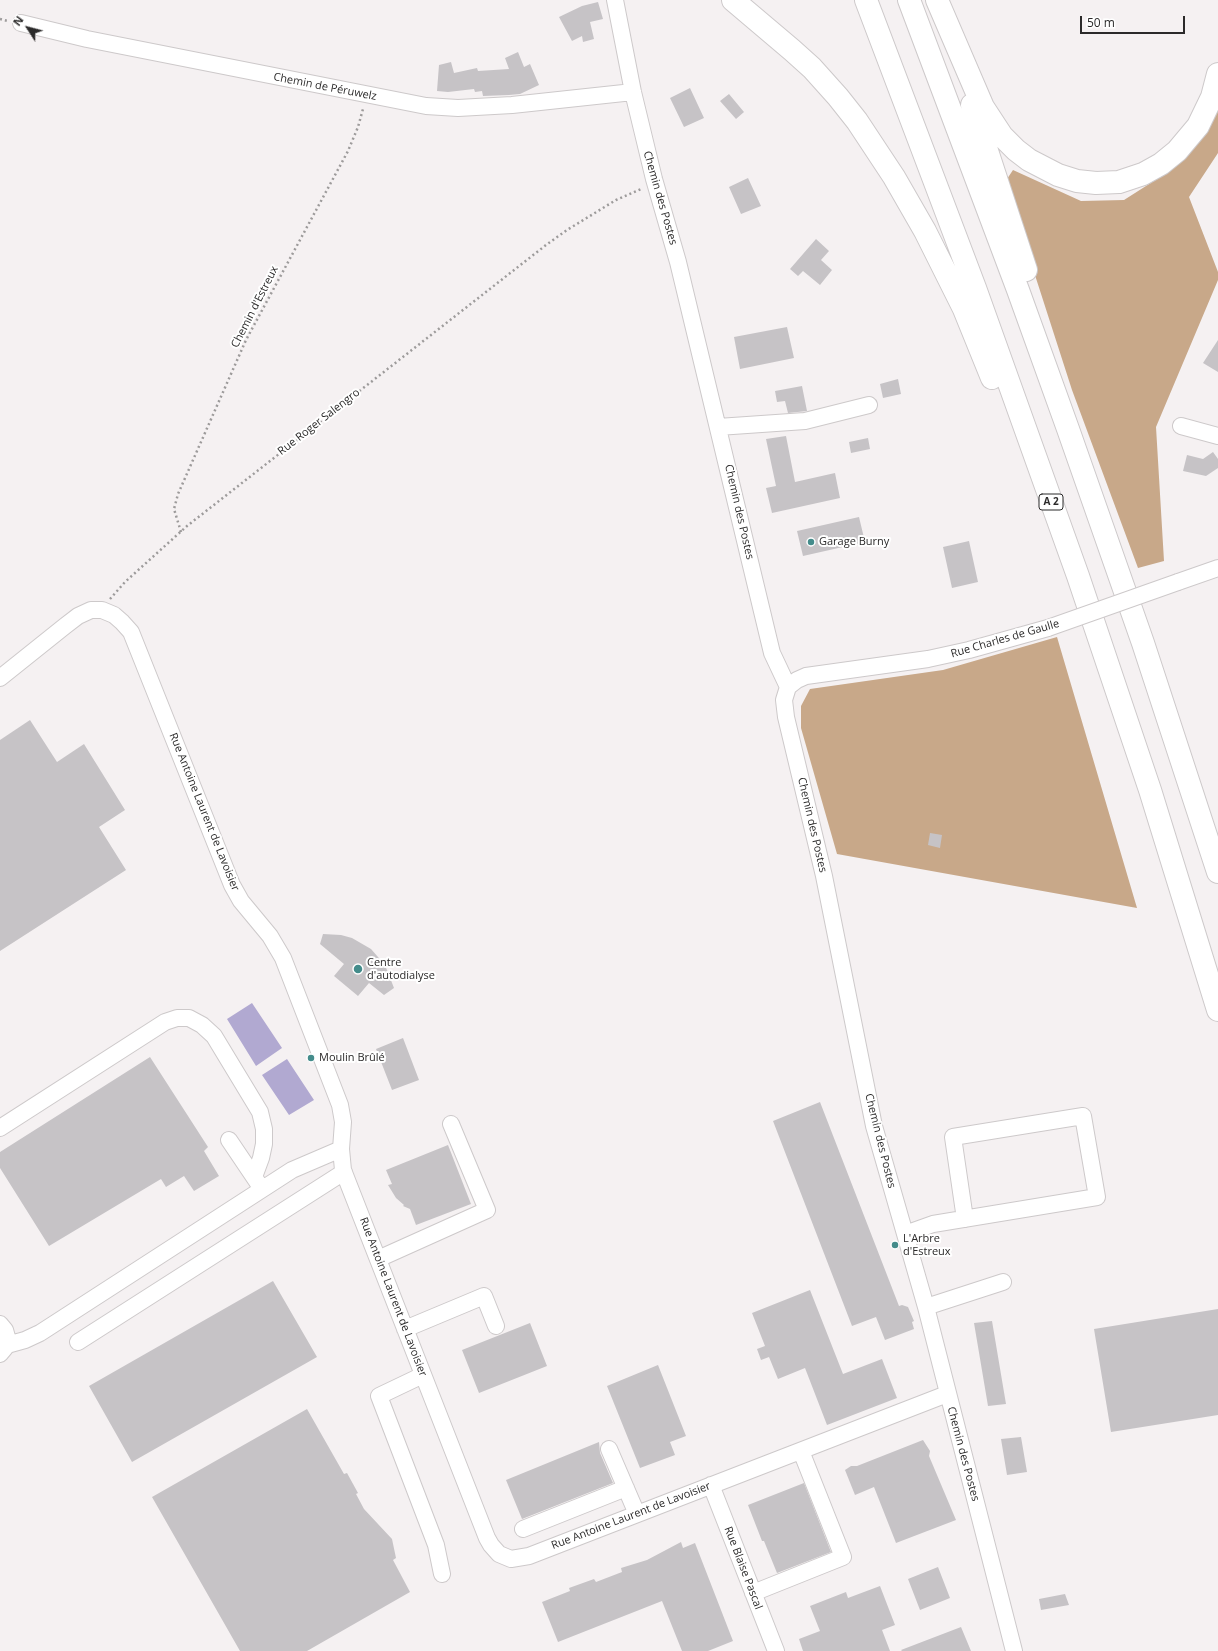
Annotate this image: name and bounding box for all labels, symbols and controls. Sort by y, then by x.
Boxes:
north arrow [8,8,48,48]
scale bar [1082,8,1187,34]
text: N [9,13,27,29]
text: 50 m [1087,14,1115,31]
street label: Chemin de Péruwelz [272,71,378,103]
street label: Chemin des Postes [640,149,680,247]
street label: Chemin d'Estreux [229,264,281,350]
street label: Rue Roger Salengro [275,386,363,458]
street label: Chemin des Postes [722,463,756,561]
road number: A 2 [1039,494,1063,510]
place label: Garage Burny [819,535,889,549]
marker: Garage Burny [806,537,816,547]
street label: Rue Charles de Gaulle [949,617,1061,661]
street label: Rue Antoine Laurent de Lavoisier [166,731,242,893]
street label: Chemin des Postes [795,776,829,874]
place label: Centre d'autodialyse [367,956,435,982]
marker: Centre d'autodialyse [352,963,364,975]
place label: Moulin Brûlé [319,1051,385,1065]
marker: Moulin Brûlé [306,1053,316,1063]
street label: Chemin des Postes [862,1092,898,1190]
street label: Rue Antoine Laurent de Lavoisier [356,1216,430,1378]
place label: L'Arbre d'Estreux [903,1232,951,1258]
marker: L'Arbre d'Estreux [890,1240,900,1250]
street label: Chemin des Postes [944,1405,982,1503]
street label: Rue Antoine Laurent de Lavoisier [550,1479,712,1553]
street label: Rue Blaise Pascal [721,1525,765,1611]

